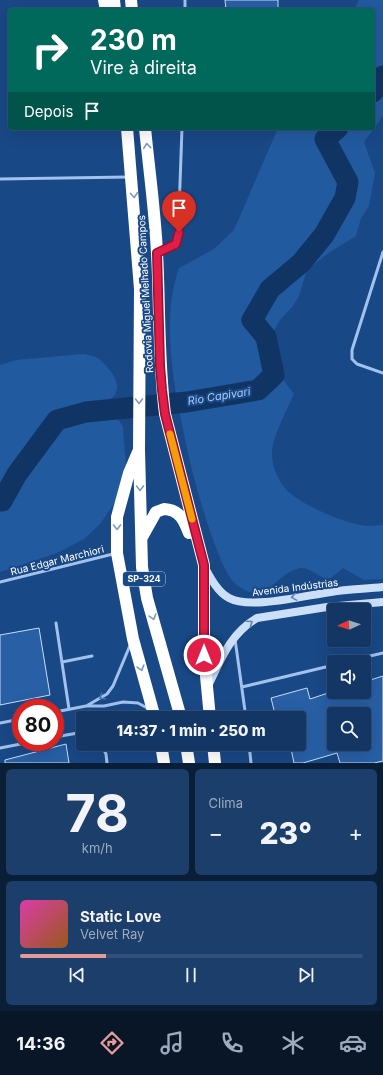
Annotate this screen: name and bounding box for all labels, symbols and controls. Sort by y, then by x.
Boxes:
text: 230 m [90,23,177,57]
icon: right [24,24,76,76]
text: Vire à direita [90,57,197,78]
icon: arrive [81,100,103,122]
text: Depois [24,102,73,121]
one-way arrow [143,143,152,149]
pin [162,191,196,232]
one-way arrow [129,192,138,198]
icon: arrive [168,197,190,219]
street label: Rodovia Miguel Melhado Campos [135,215,155,373]
water label: Rio Capivari [187,384,252,408]
one-way arrow [135,398,143,404]
one-way arrow [136,485,144,491]
one-way arrow [113,524,121,530]
street label: Rua Edgar Marchiori [9,543,105,577]
road number: SP-324 [123,572,165,586]
street label: Avenida Indústrias [251,576,339,598]
one-way arrow [290,592,297,601]
north arrow [327,603,371,647]
map controls [327,603,371,751]
one-way arrow [148,613,157,620]
one-way arrow [245,621,252,628]
position arrow [183,634,225,676]
button: sound [327,655,371,699]
one-way arrow [136,664,145,671]
one-way arrow [99,692,106,700]
speed limit sign: 80 [12,699,64,751]
button: search [327,707,371,751]
text: 14:37 · 1 min · 250 m [116,721,266,740]
text: 78 [66,782,129,845]
text: Clima [209,795,243,811]
text: 23° [259,815,312,851]
text: − [209,820,223,846]
text: + [348,820,363,846]
text: km/h [82,840,113,856]
text: Static Love [80,907,161,926]
text: Velvet Ray [80,926,144,942]
icon: previous [66,964,88,986]
icon: pause [180,964,202,986]
icon: next [295,964,317,986]
icon: directions [98,1029,126,1057]
icon: music [158,1029,186,1057]
icon: phone [218,1029,246,1057]
icon: climate [279,1029,307,1057]
icon: car [339,1029,367,1057]
text: 14:36 [16,1033,65,1054]

